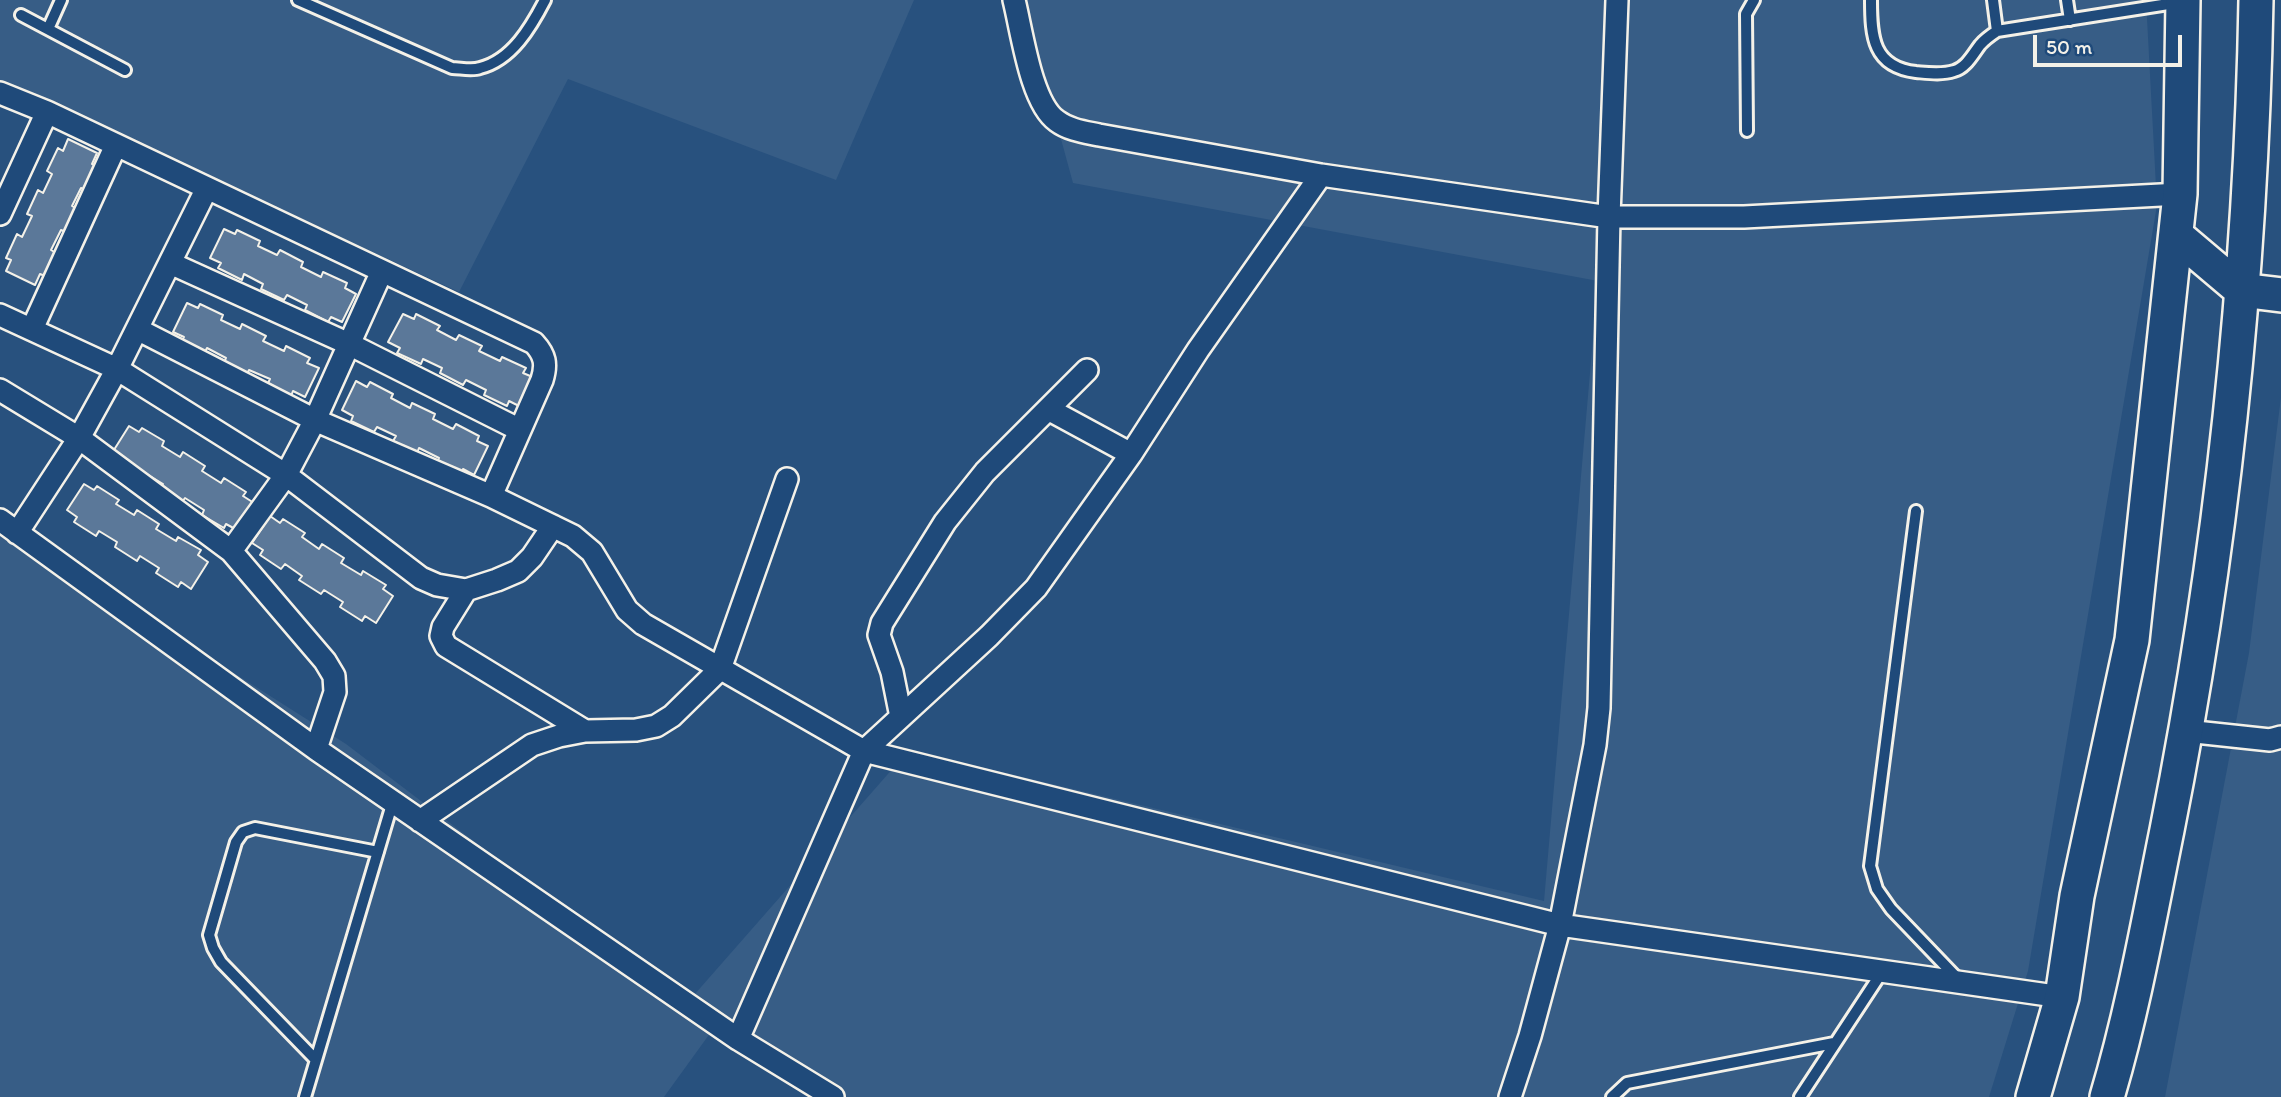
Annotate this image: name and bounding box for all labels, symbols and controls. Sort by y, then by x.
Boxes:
scale bar [2036,21,2185,65]
text: 50 m [2046,34,2092,59]

